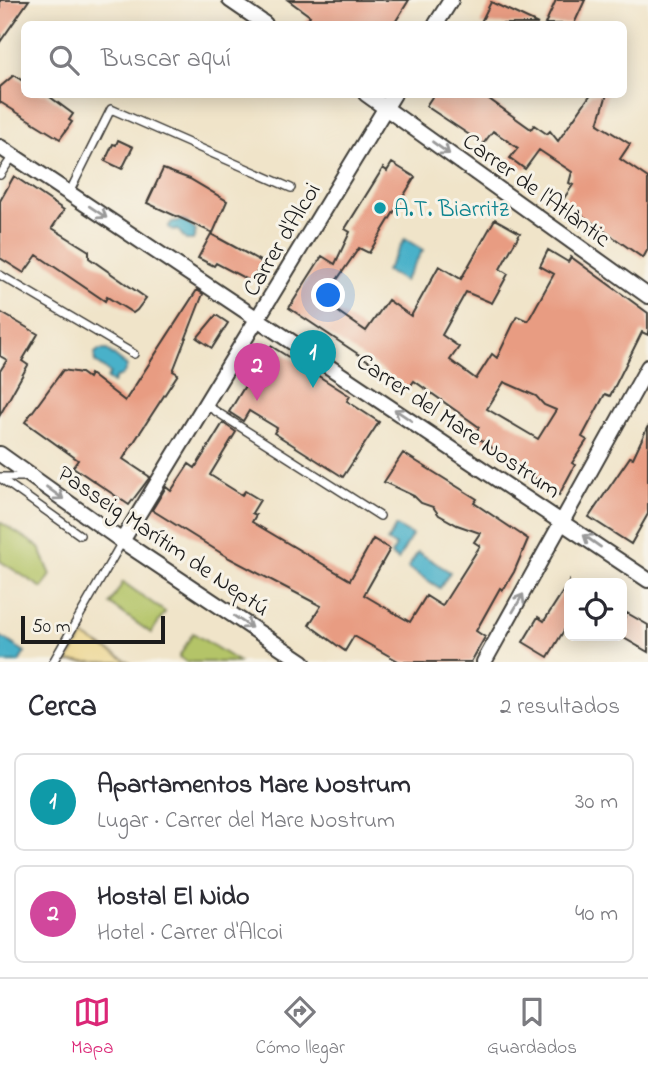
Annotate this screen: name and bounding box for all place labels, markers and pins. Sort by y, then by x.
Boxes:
place label: A.T. Biarritz [394,193,510,228]
marker: A.T. Biarritz [372,200,388,216]
pin: 1 [290,330,336,388]
pin: 2 [234,343,280,401]

